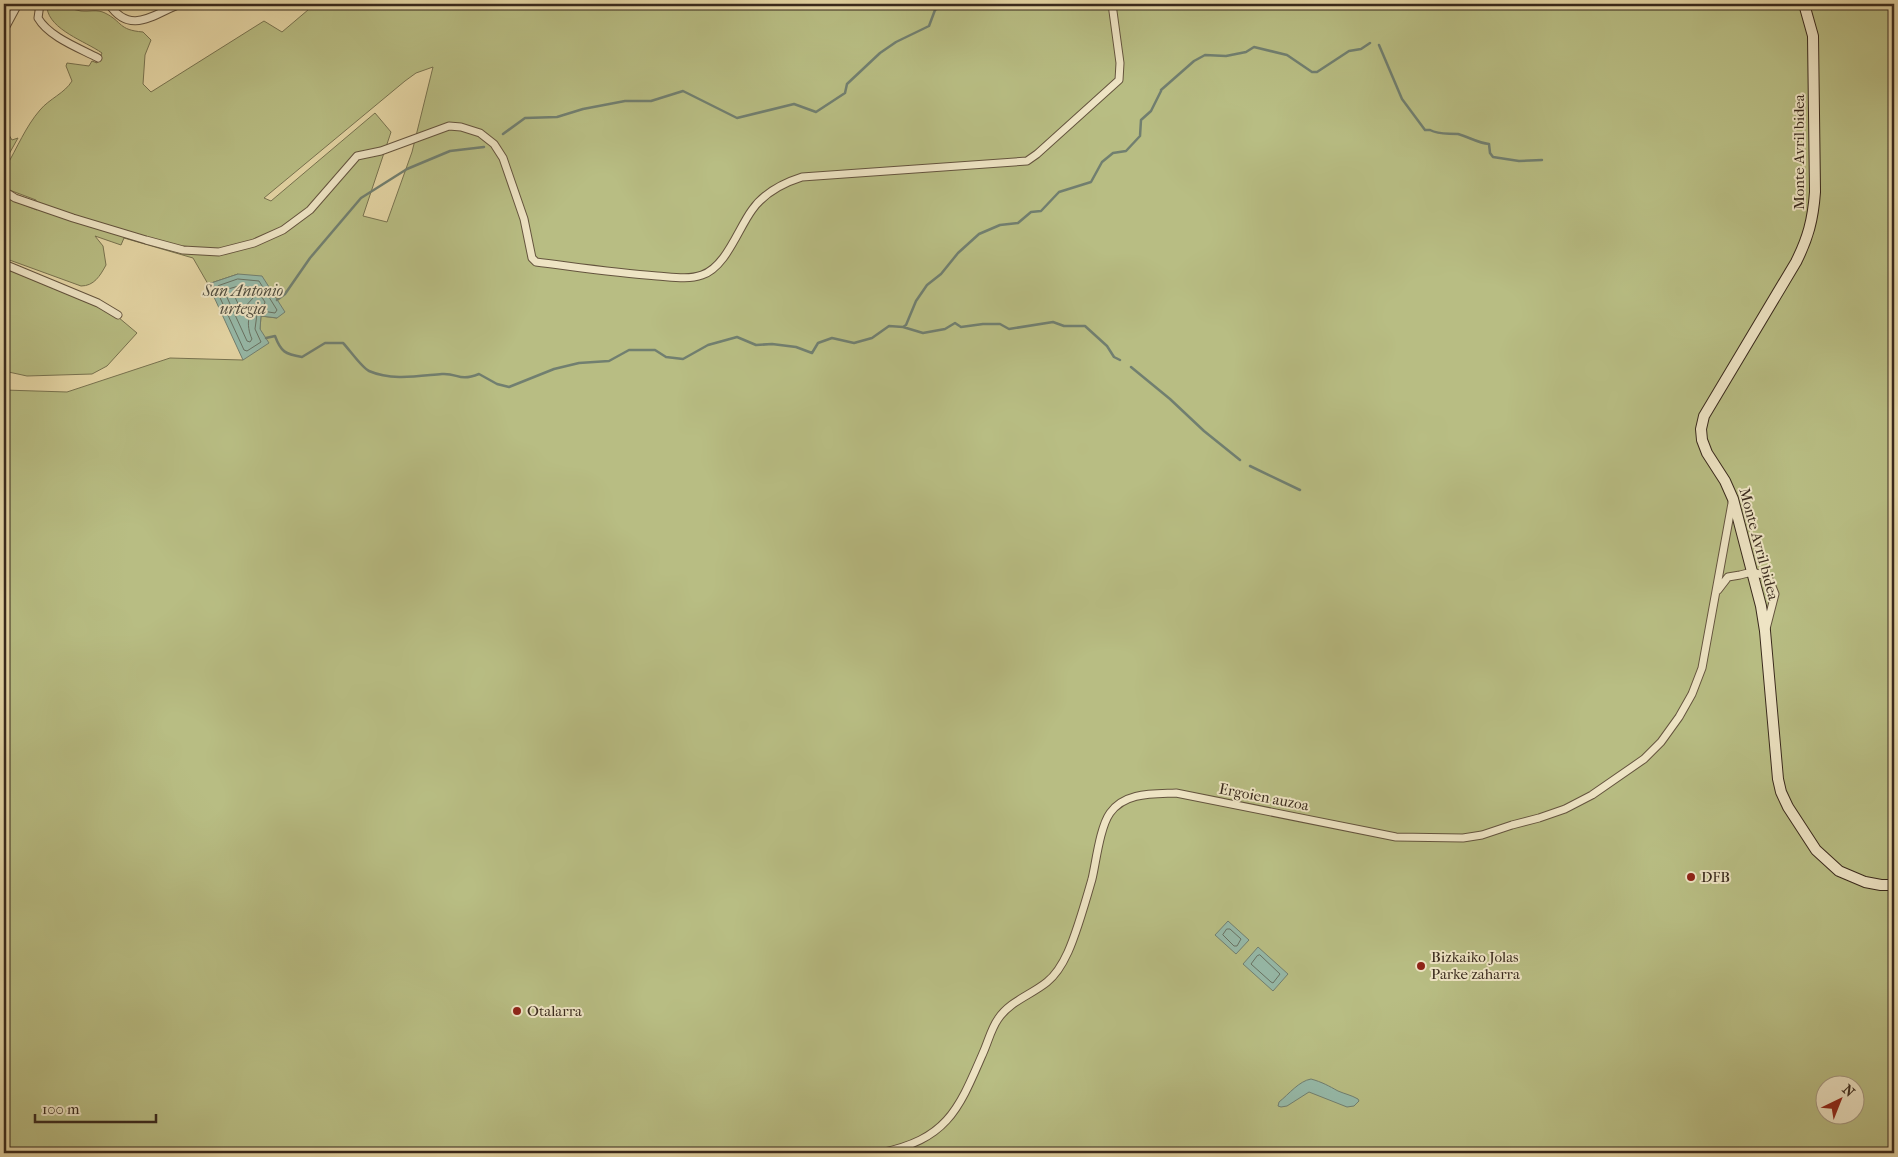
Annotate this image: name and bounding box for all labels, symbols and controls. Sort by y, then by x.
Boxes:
street label: Monte Avril bidea [1790,93,1808,210]
water label: San Antonio urtegia [202,281,284,318]
street label: Monte Avril bidea [1735,486,1783,603]
street label: Ergoien auzoa [1218,779,1312,815]
place label: DFB [1701,868,1730,886]
marker: DFB [1685,871,1697,883]
place label: Bizkaiko Jolas Parke zaharra [1431,948,1521,983]
marker: Bizkaiko Jolas Parke zaharra [1415,960,1427,972]
place label: Otalarra [527,1002,583,1020]
marker: Otalarra [511,1005,523,1017]
north arrow [1816,1074,1866,1124]
text: N [1839,1081,1858,1101]
scale bar [35,1092,156,1124]
text: 100 m [42,1100,80,1118]

